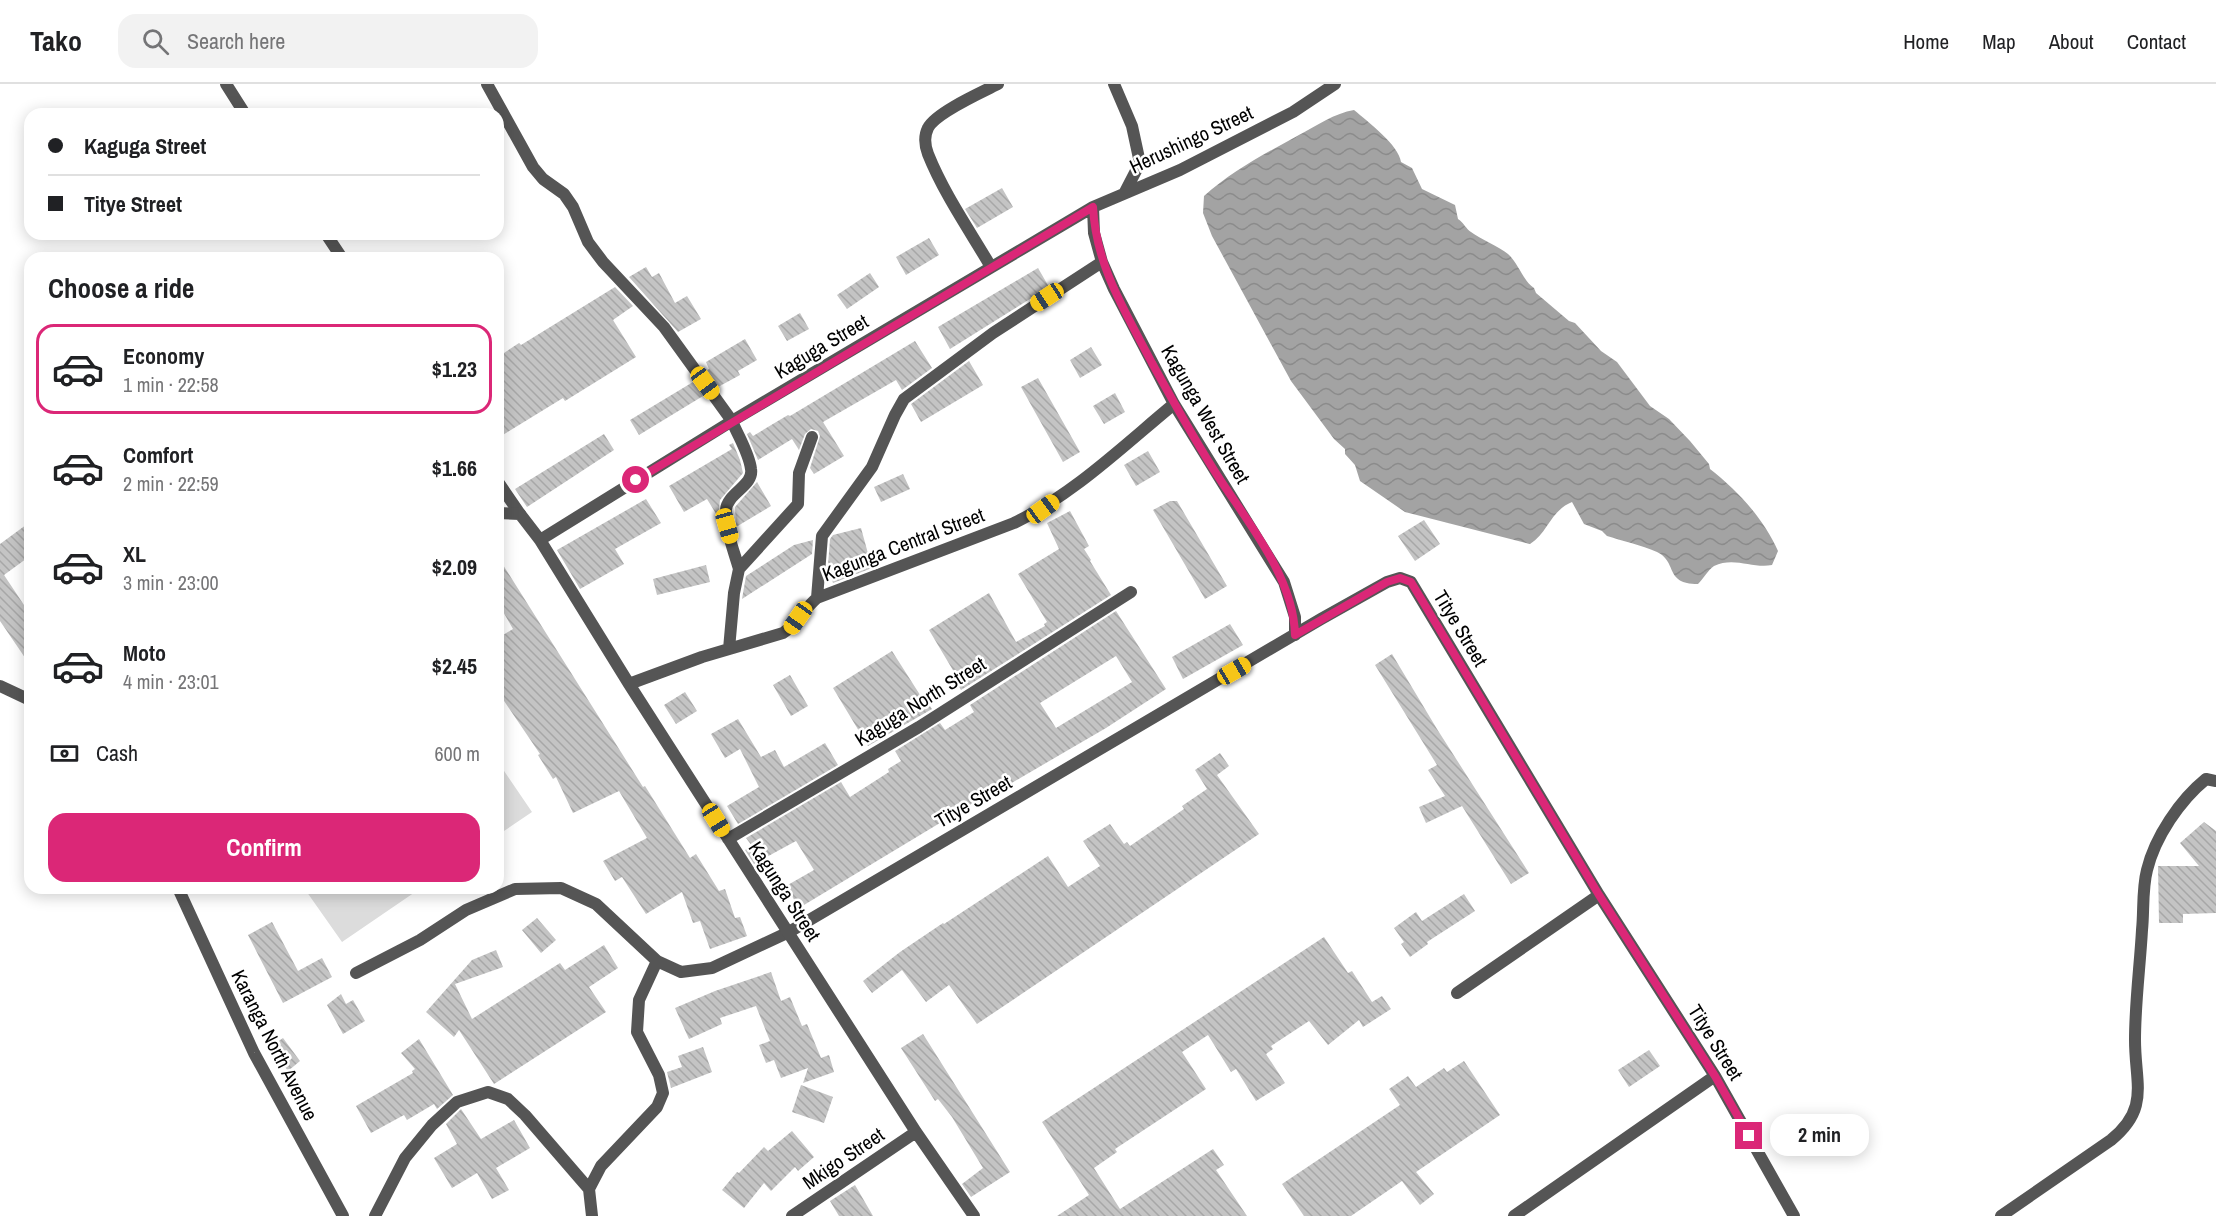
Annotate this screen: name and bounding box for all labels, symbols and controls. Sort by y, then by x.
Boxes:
search box [118,14,538,68]
text: Tako [30,22,82,60]
icon: search [139,25,172,58]
text: Search here [187,26,285,56]
text: Home [1903,27,1949,56]
text: Map [1982,27,2016,56]
text: About [2049,27,2094,56]
text: Contact [2127,27,2186,56]
street label: Herushingo Street [1125,98,1257,179]
text: Kaguga Street [84,131,206,161]
text: Titye Street [84,189,182,219]
text: Choose a ride [48,270,194,306]
car [1027,280,1067,314]
street label: Kaguga Street [769,307,873,385]
street label: Kagunga West Street [1155,340,1257,489]
text: Economy [123,341,204,371]
icon: car [51,342,105,396]
text: $1.23 [432,354,477,384]
car [687,363,723,403]
text: 1 min · 22:58 [123,371,219,398]
text: Comfort [123,440,193,470]
icon: car [51,441,105,495]
text: $1.66 [432,453,477,483]
route start [622,466,649,493]
text: 2 min · 22:59 [123,470,219,497]
car [1023,491,1063,527]
street label: Kagunga Central Street [818,501,988,587]
car [713,506,741,546]
text: XL [123,539,146,569]
icon: car [51,540,105,594]
text: $2.09 [432,552,477,582]
text: 3 min · 23:00 [123,569,219,596]
street label: Titye Street [1428,585,1495,672]
car [780,598,816,638]
text: Moto [123,638,166,668]
icon: car [51,639,105,693]
street label: Kaguga North Street [849,650,991,752]
text: $2.45 [432,651,477,681]
car [1214,654,1254,688]
text: 4 min · 23:01 [123,668,219,695]
icon: cash [48,737,81,770]
text: Cash [96,738,138,768]
text: 600 m [434,740,480,767]
street label: Titye Street [930,768,1017,834]
car [699,800,733,840]
button: Confirm [48,813,480,882]
street label: Kagunga Street [743,836,828,947]
street label: Karanga North Avenue [225,965,325,1125]
street label: Titye Street [1682,999,1750,1085]
callout: 2 min [1770,1115,1869,1157]
street label: Mkigo Street [797,1121,889,1195]
text: 2 min [1798,1121,1841,1148]
route end [1735,1122,1762,1149]

